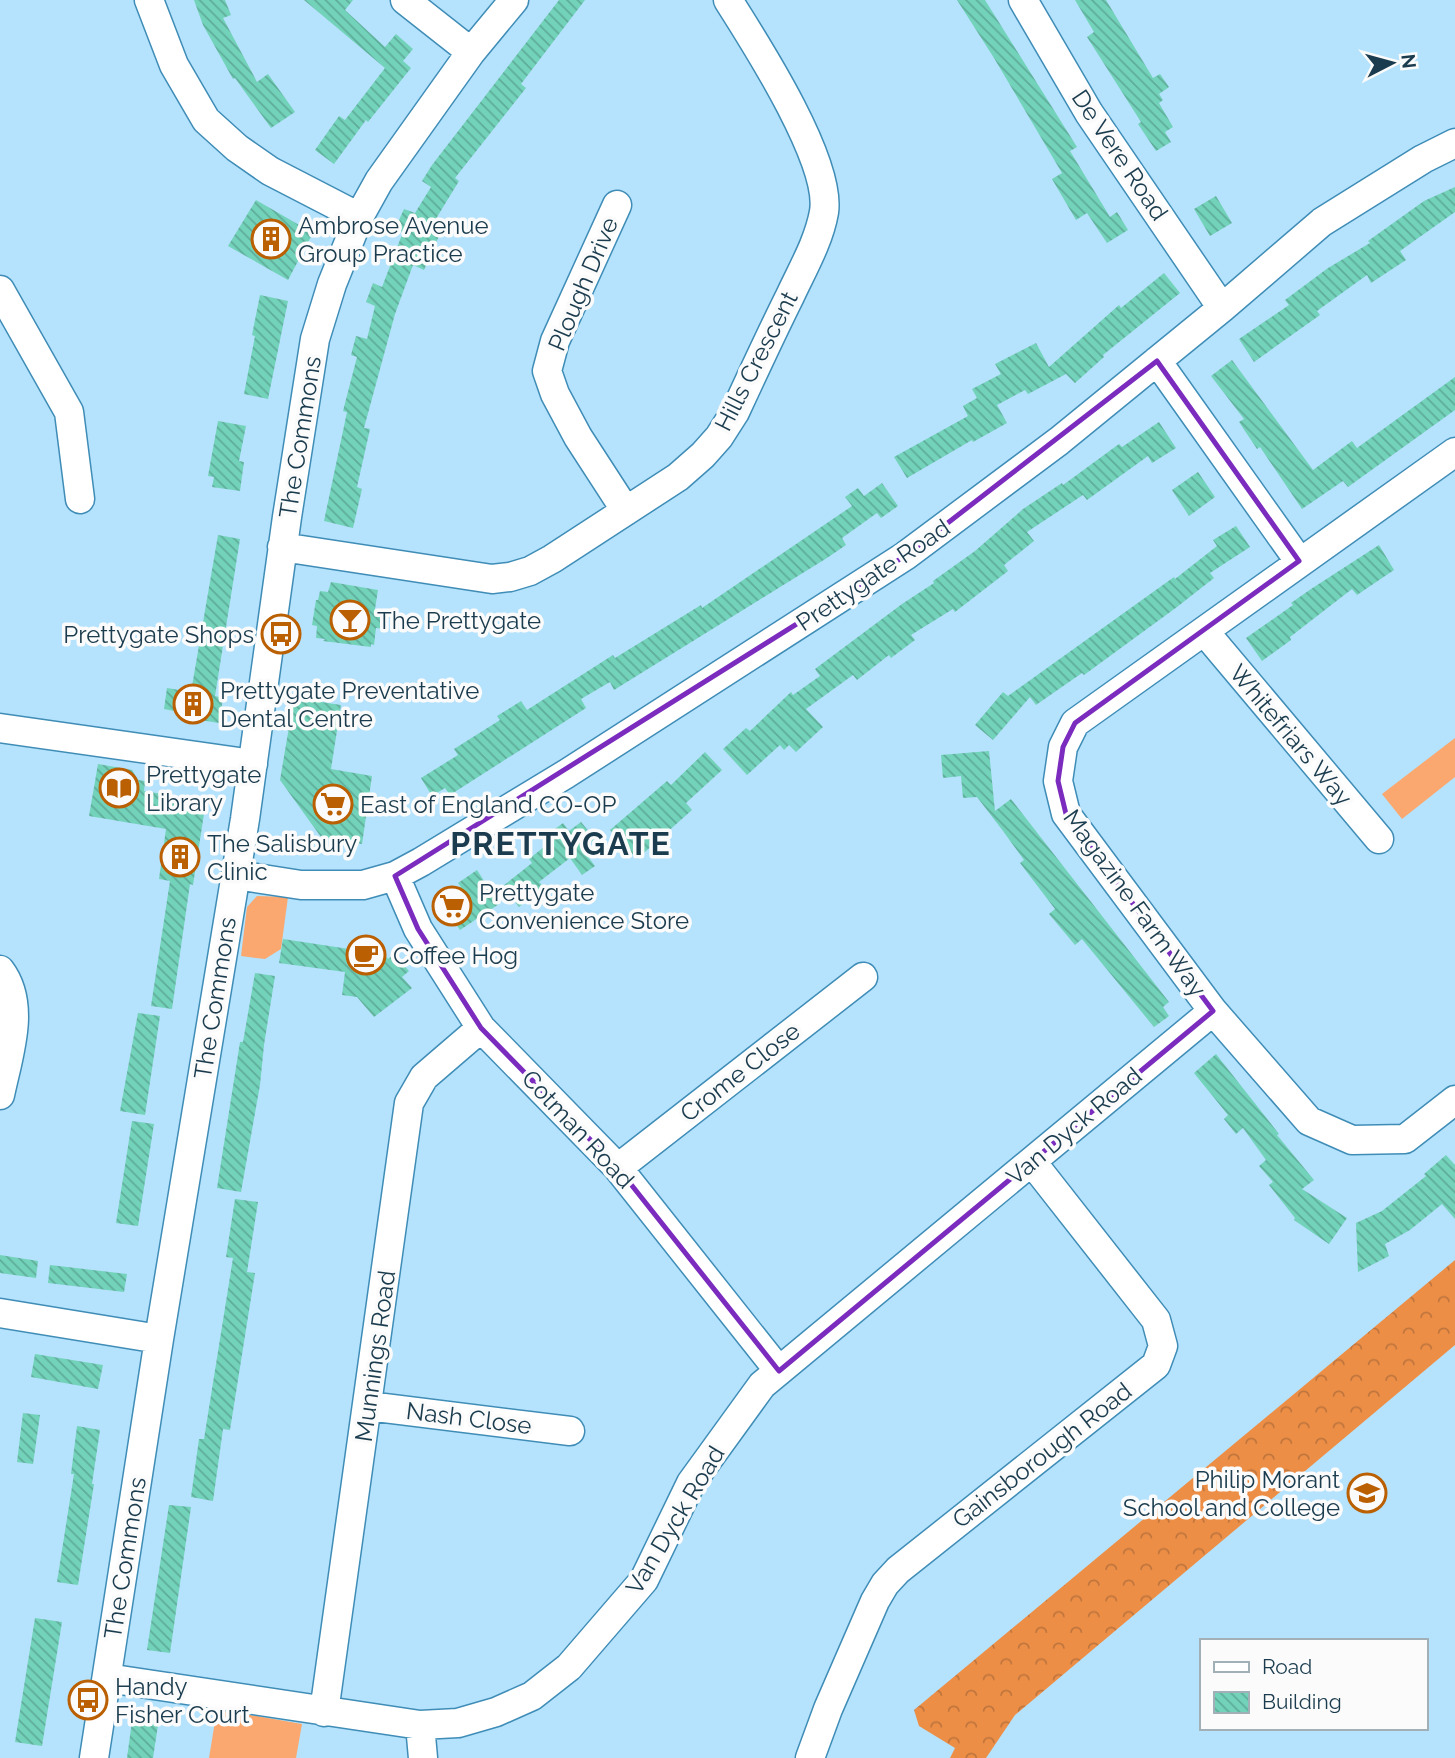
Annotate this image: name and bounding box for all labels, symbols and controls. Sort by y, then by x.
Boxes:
north arrow [1357,28,1427,98]
text: N [1397,53,1421,70]
street label: De Vere Road [1066,84,1174,226]
place label: Ambrose Avenue Group Practice [298,211,489,268]
street label: Plough Drive [542,213,624,355]
building icon: Ambrose Avenue Group Practice [250,218,292,260]
street label: Hills Crescent [708,286,804,436]
street label: The Commons [273,354,327,520]
street label: Prettygate Road [791,513,955,637]
bar icon: The Prettygate [329,599,371,641]
place label: The Prettygate [377,606,541,635]
bus stop icon: Prettygate Shops [260,613,302,655]
place label: Prettygate Shops [63,620,254,649]
street label: Whitefriars Way [1223,658,1359,812]
place label: Prettygate Preventative Dental Centre [220,676,479,733]
building icon: Prettygate Preventative Dental Centre [172,683,214,725]
place label: Prettygate Library [146,760,261,817]
library icon: Prettygate Library [98,767,140,809]
supermarket icon: East of England CO-OP [312,783,354,825]
place label: East of England CO-OP [360,790,616,819]
street label: Magazine Farm Way [1057,804,1213,1002]
district label: PRETTYGATE [450,825,672,862]
place label: The Salisbury Clinic [207,829,357,886]
building icon: The Salisbury Clinic [159,836,201,878]
place label: Prettygate Convenience Store [479,878,689,935]
supermarket icon: Prettygate Convenience Store [431,885,473,927]
street label: The Commons [188,915,242,1081]
cafe icon: Coffee Hog [345,934,387,976]
place label: Coffee Hog [393,941,518,970]
street label: Crome Close [674,1016,806,1128]
street label: Van Dyck Road [1001,1061,1147,1191]
street label: Cotman Road [516,1064,640,1194]
street label: Munnings Road [349,1269,401,1443]
street label: Gainsborough Road [947,1376,1137,1534]
street label: Nash Close [405,1396,533,1440]
street label: Van Dyck Road [619,1441,731,1599]
place label: Philip Morant School and College [1123,1465,1340,1522]
school or university icon: Philip Morant School and College [1346,1472,1388,1514]
street label: The Commons [98,1475,152,1641]
legend [1200,1639,1427,1730]
text: Road [1262,1654,1312,1679]
place label: Handy Fisher Court [115,1672,250,1729]
bus stop icon: Handy Fisher Court [67,1679,109,1721]
text: Building [1262,1689,1342,1714]

